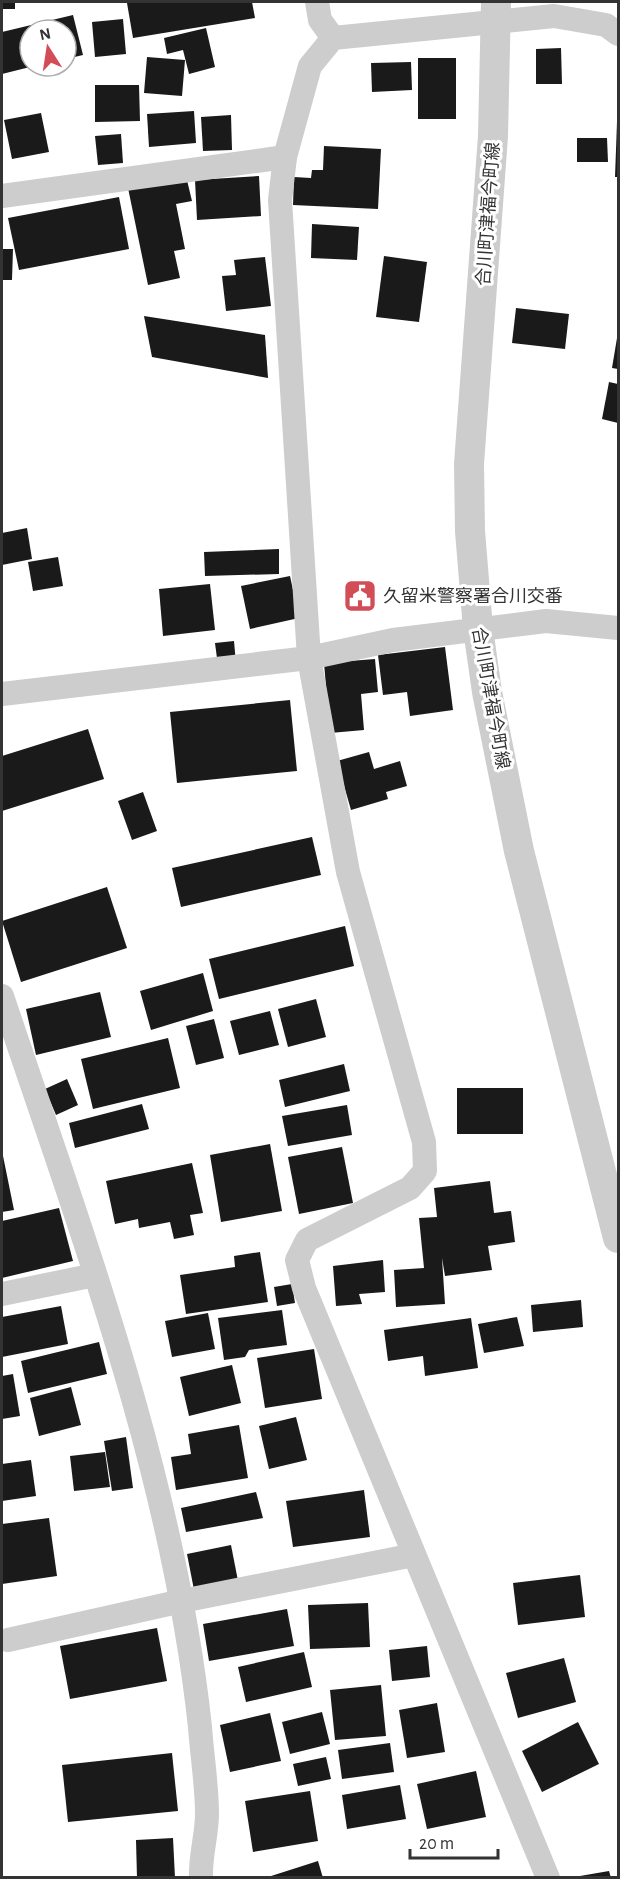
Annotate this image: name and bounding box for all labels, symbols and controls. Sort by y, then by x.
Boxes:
north arrow [18,18,78,78]
text: N [38,25,52,43]
street label: 合川町津福今町線 [473,141,503,287]
public building icon: 久留米警察署合川交番 [342,578,378,614]
place label: 久留米警察署合川交番 [383,586,563,606]
street label: 合川町津福今町線 [469,625,513,771]
scale bar [410,1822,498,1860]
text: 20 m [419,1835,454,1853]

